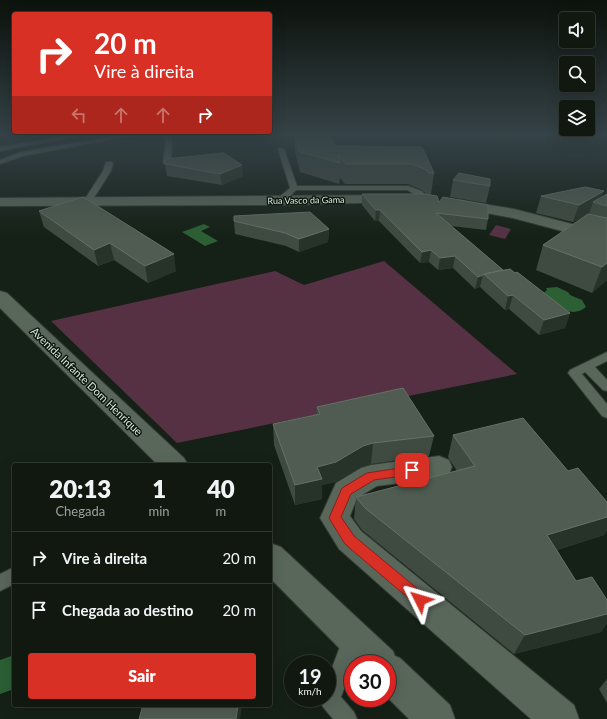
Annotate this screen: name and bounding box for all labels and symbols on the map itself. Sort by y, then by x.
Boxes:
street label: Rua Vasco da Gama [267,194,345,206]
street label: Avenida Infante Dom Henrique [29,324,146,438]
pin [395,453,429,487]
position arrow [399,579,441,621]
speed limit sign: 30 [344,655,396,707]

